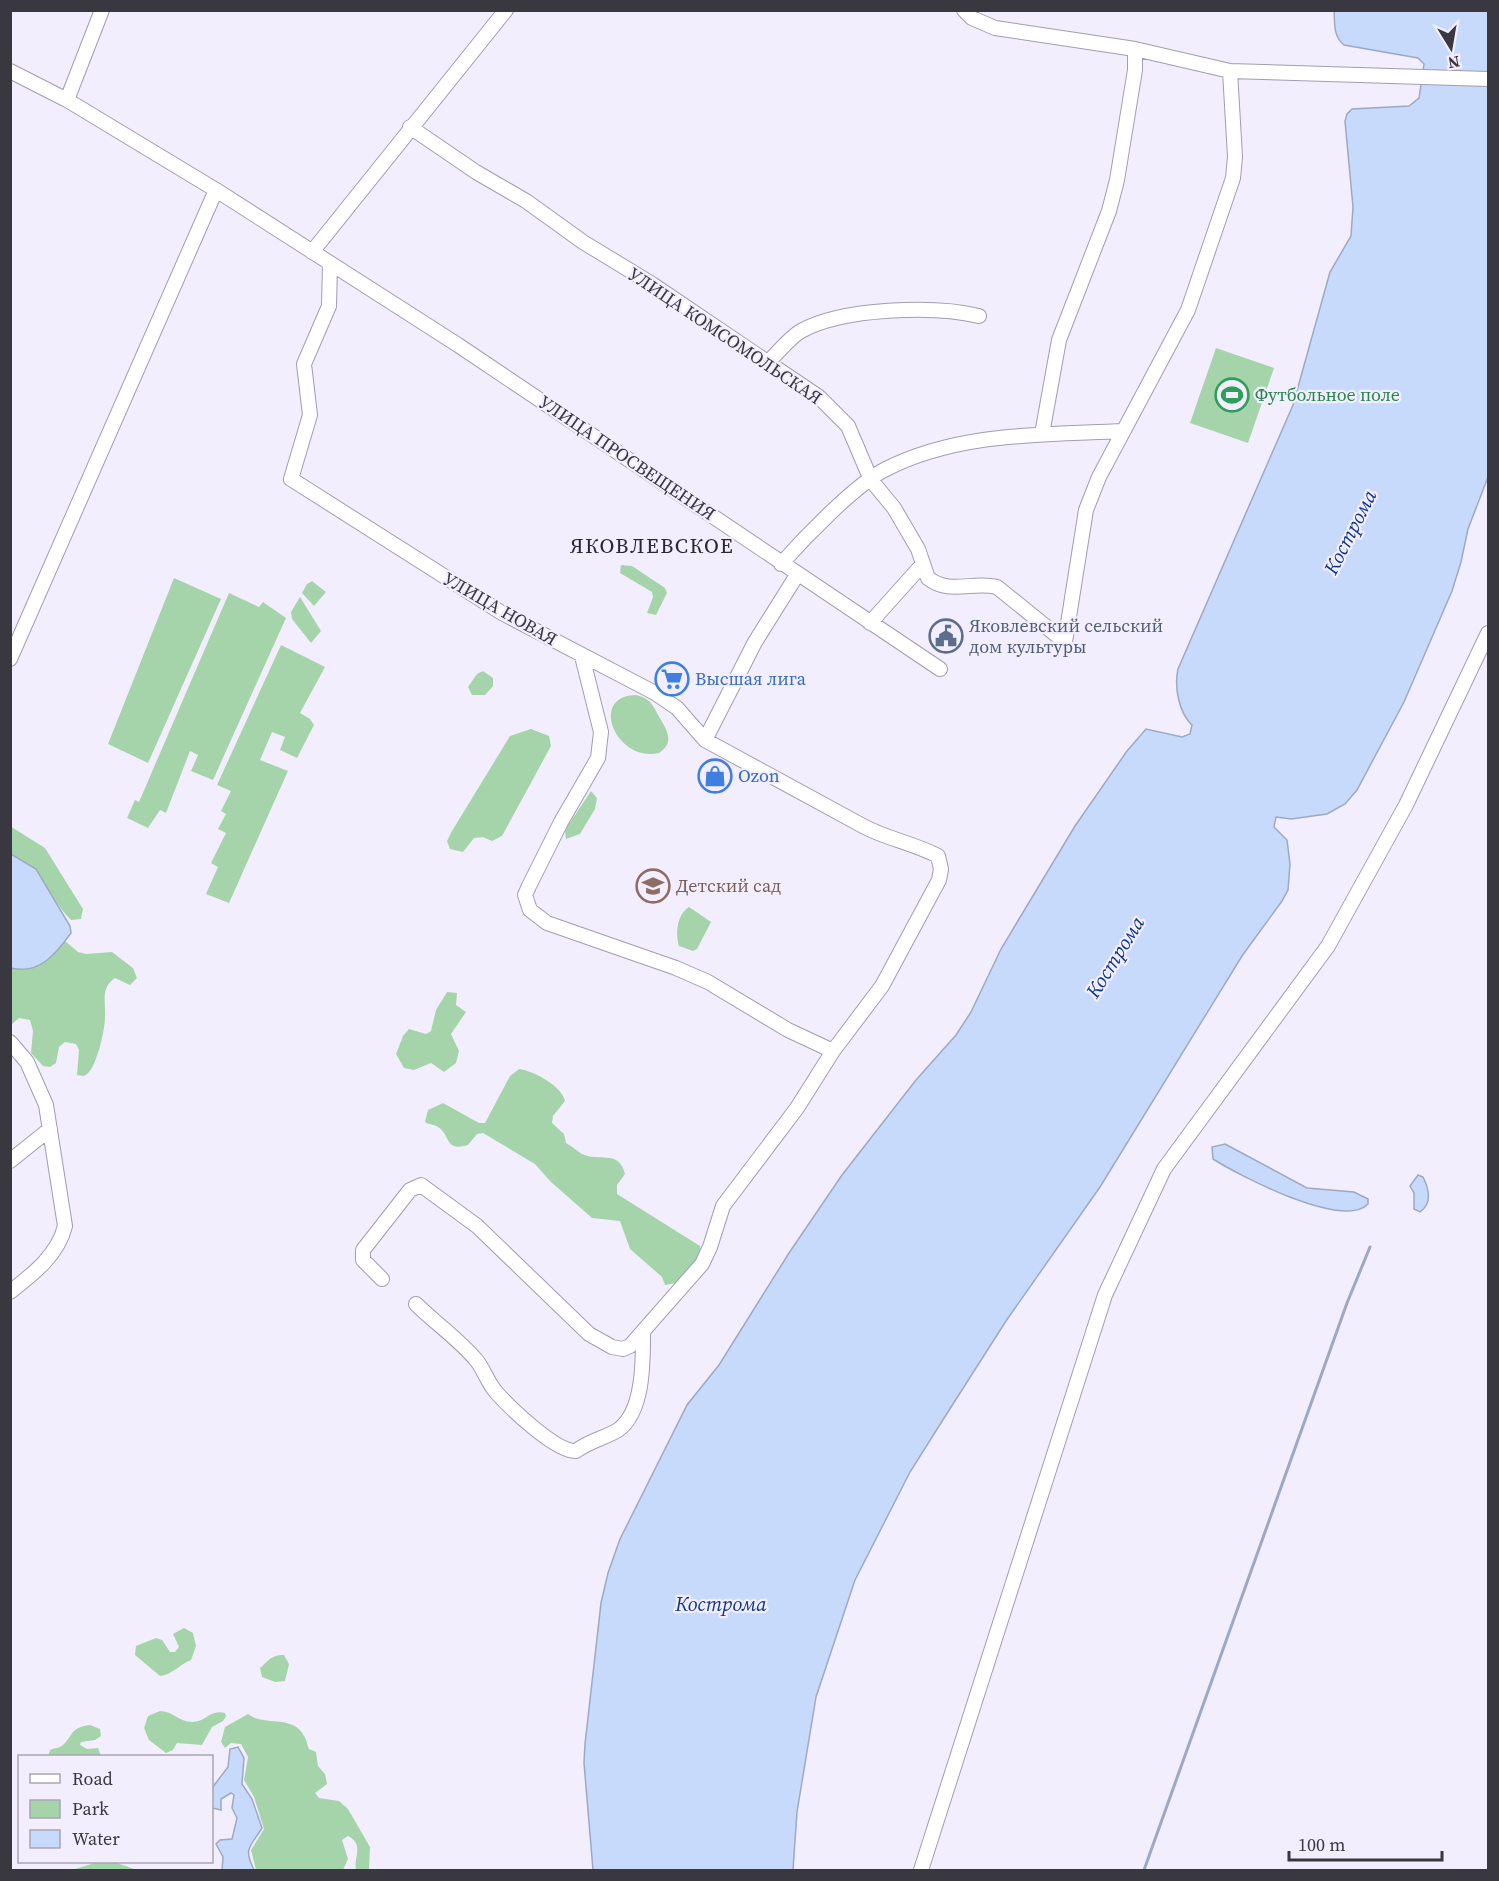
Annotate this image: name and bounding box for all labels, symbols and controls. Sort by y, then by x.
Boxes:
north arrow [1421,18,1481,78]
text: N [1446,51,1462,75]
street label: УЛИЦА КОМСОМОЛЬСКАЯ [623,261,827,410]
sports icon: Футбольное поле [1214,377,1250,413]
place label: Футбольное поле [1255,382,1400,407]
street label: УЛИЦА ПРОСВЕЩЕНИЯ [534,389,720,526]
water label: Кострома [1316,484,1383,580]
district label: ЯКОВЛЕВСКОЕ [570,531,734,560]
street label: УЛИЦА НОВАЯ [439,566,562,651]
place label: Яковлевский сельский дом культуры [969,613,1163,659]
public building icon: Яковлевский сельский дом культуры [928,618,964,654]
supermarket icon: Высшая лига [654,661,690,697]
place label: Высшая лига [695,666,807,691]
shop icon: Ozon [697,758,733,794]
place label: Ozon [738,763,780,788]
school or university icon: Детский сад [635,868,671,904]
place label: Детский сад [676,873,781,898]
water label: Кострома [1078,910,1151,1004]
water label: Кострома [674,1590,767,1618]
legend [18,1755,213,1863]
text: Road [72,1766,113,1791]
text: Park [72,1796,109,1821]
scale bar [1289,1824,1442,1862]
text: Water [72,1826,120,1851]
text: 100 m [1298,1832,1345,1857]

